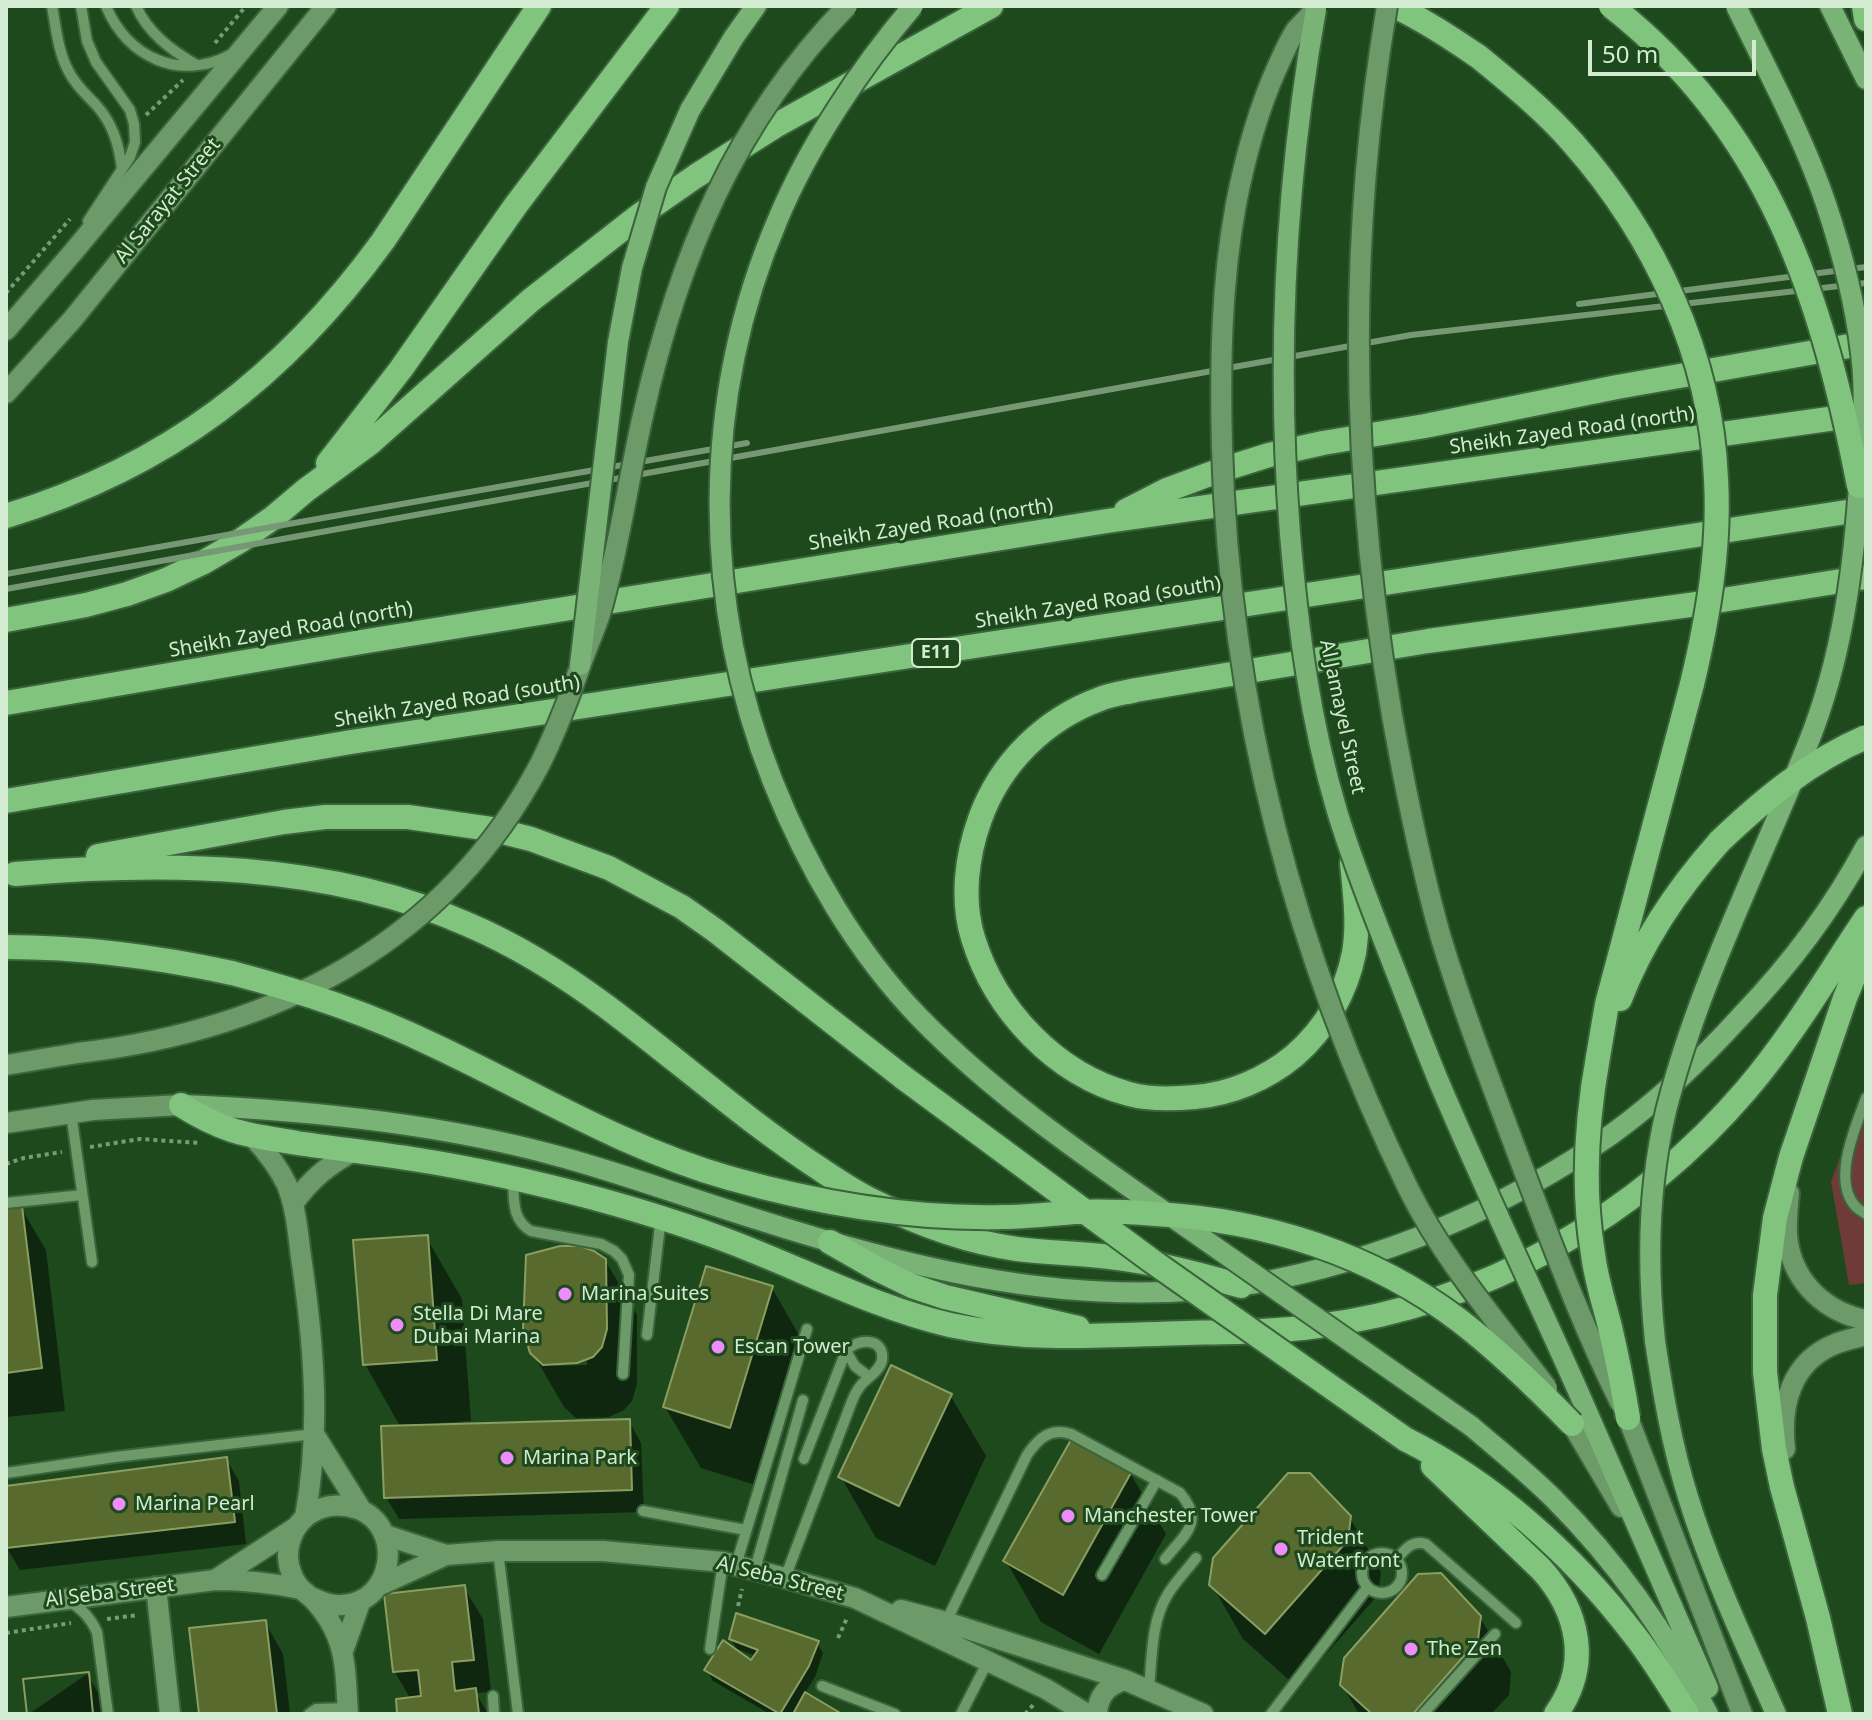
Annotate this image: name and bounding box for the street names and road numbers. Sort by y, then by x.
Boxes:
street label: Al Sarayat Street [110,134,226,268]
street label: Sheikh Zayed Road (north) [1448,402,1696,460]
street label: Sheikh Zayed Road (north) [807,494,1055,556]
street label: Sheikh Zayed Road (south) [973,572,1223,634]
street label: Sheikh Zayed Road (north) [167,597,415,663]
street label: Al Jamayel Street [1314,638,1370,796]
road number: E11 [912,639,960,667]
street label: Sheikh Zayed Road (south) [332,671,582,733]
street label: Al Seba Street [714,1552,846,1606]
street label: Al Seba Street [44,1573,176,1613]

